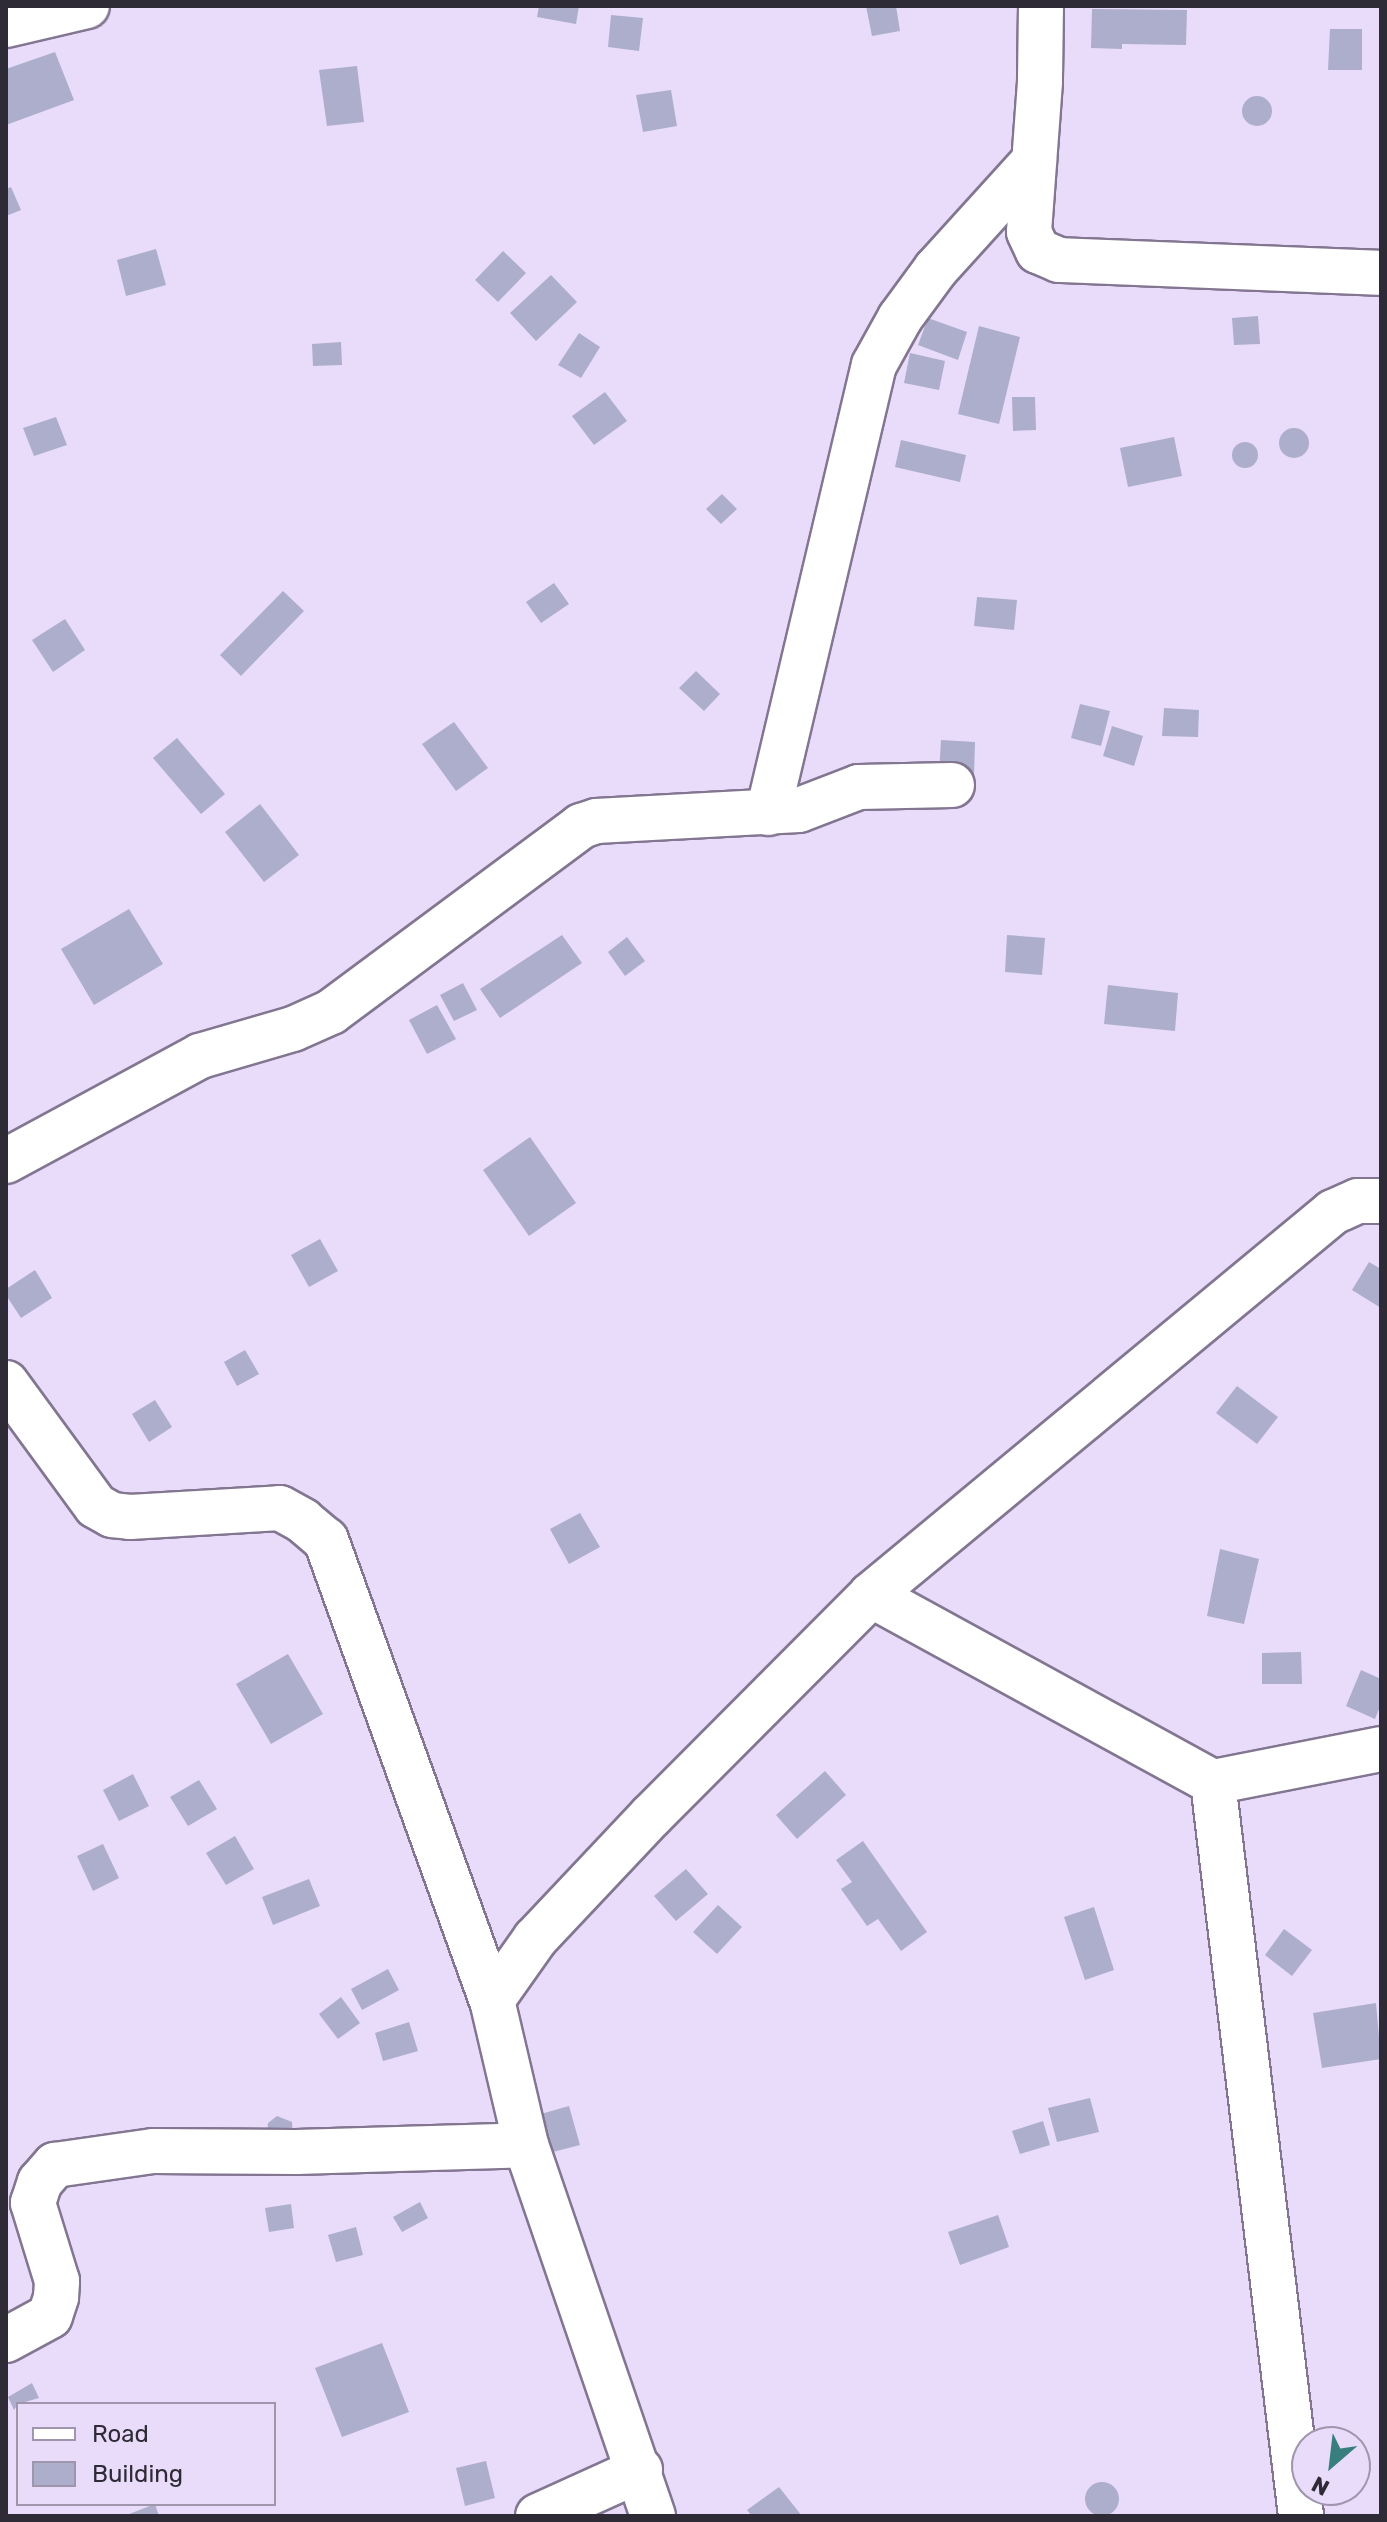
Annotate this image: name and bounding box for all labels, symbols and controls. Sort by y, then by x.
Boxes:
legend [16,2402,276,2506]
text: Road [92,2420,149,2448]
north arrow [1291,2426,1371,2506]
text: Building [92,2460,183,2488]
text: N [1307,2470,1334,2502]

